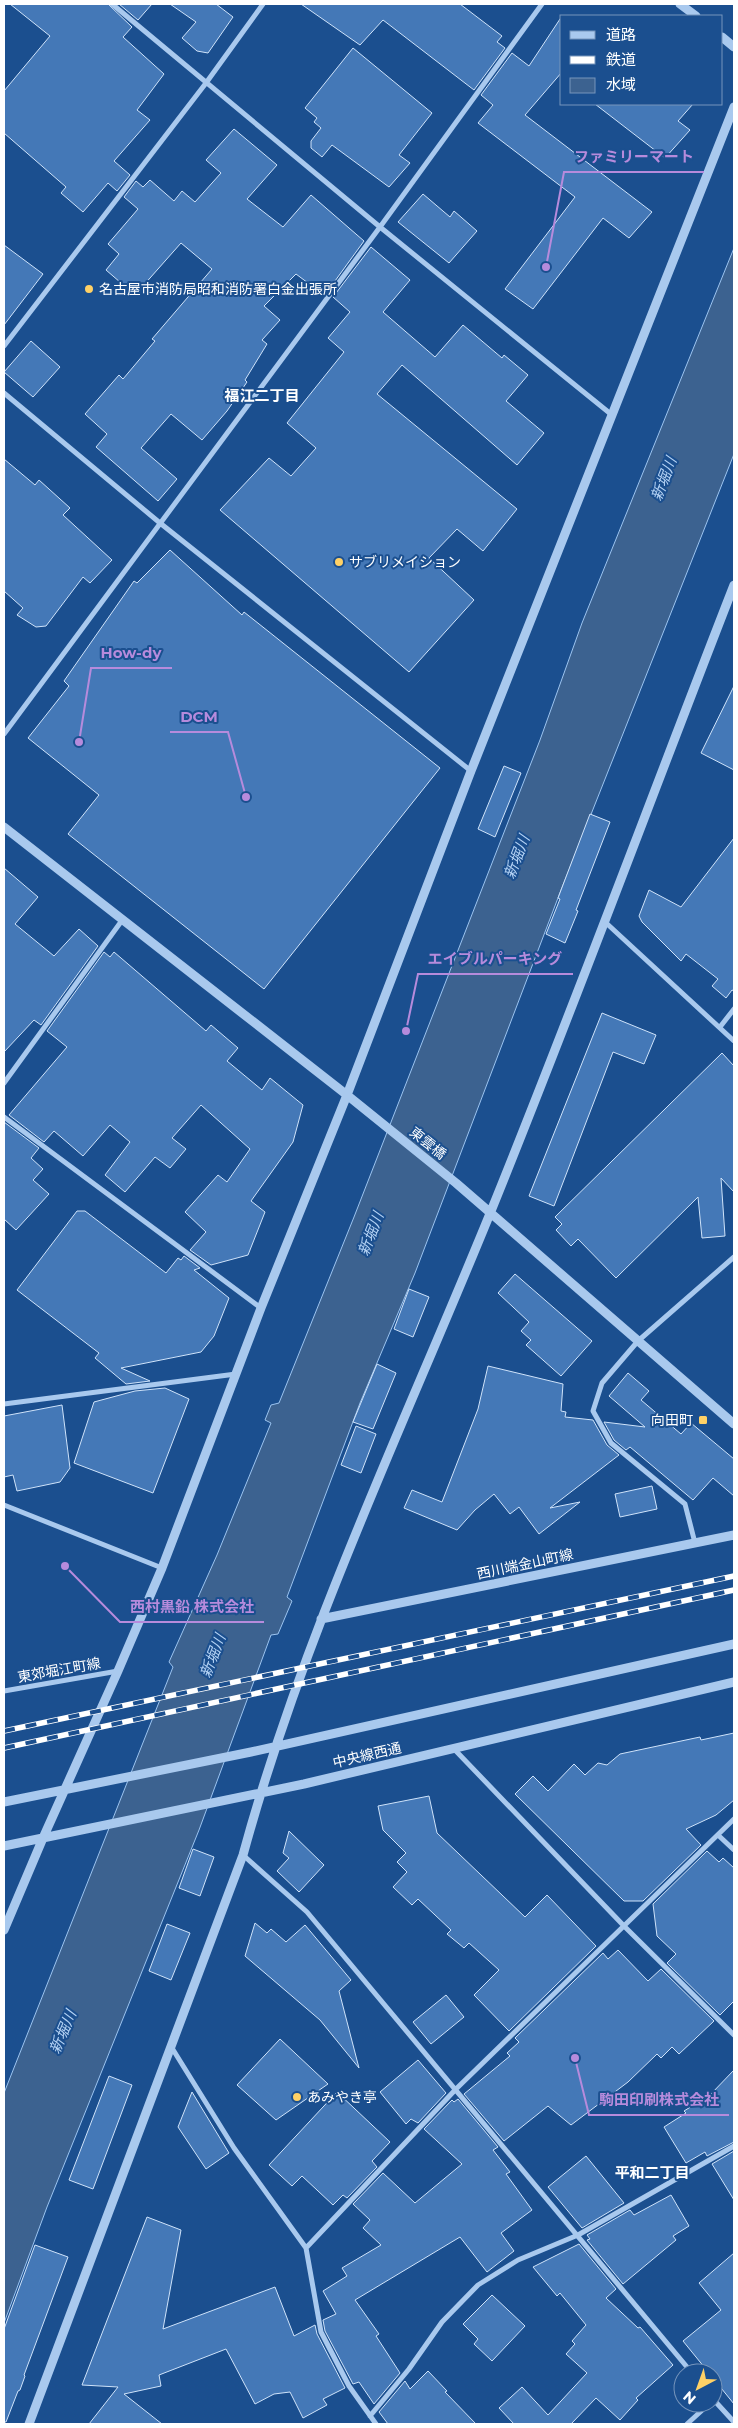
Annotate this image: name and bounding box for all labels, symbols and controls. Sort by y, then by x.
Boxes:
legend [560,15,723,105]
text: 道路 [606,25,636,44]
text: 鉄道 [606,50,636,69]
text: 水域 [606,75,636,94]
callout: ファミリーマート [564,142,704,172]
text: ファミリーマート [574,147,694,166]
place label: 名古屋市消防局昭和消防署白金出張所 [99,280,337,298]
marker: 名古屋市消防局昭和消防署白金出張所 [83,283,95,295]
district label: 福江二丁目 [223,386,300,405]
water label: 新堀川 [647,453,681,503]
place label: サブリメイション [349,553,461,571]
marker: サブリメイション [333,556,345,568]
callout: How-dy [91,638,172,668]
text: How-dy [101,643,162,662]
callout: DCM [170,702,228,732]
text: DCM [180,707,218,726]
water label: 新堀川 [500,831,534,881]
callout: エイブルパーキング [418,944,573,974]
text: エイブルパーキング [428,949,562,968]
street label: 東雲橋 [406,1123,450,1163]
water label: 新堀川 [354,1208,388,1258]
place label: 向田町 [651,1411,693,1429]
marker: 向田町 [697,1414,709,1426]
street label: 西川端金山町線 [475,1545,575,1583]
callout: 西村黒鉛 株式会社 [120,1592,264,1622]
text: 西村黒鉛 株式会社 [130,1597,254,1616]
water label: 新堀川 [196,1630,230,1680]
street label: 東郊堀江町線 [16,1654,102,1686]
street label: 中央線西通 [331,1738,403,1772]
water label: 新堀川 [45,2006,81,2056]
callout: 駒田印刷株式会社 [589,2085,729,2115]
place label: あみやき亭 [307,2088,377,2106]
text: 駒田印刷株式会社 [599,2090,719,2109]
marker: あみやき亭 [291,2091,303,2103]
district label: 平和二丁目 [614,2163,690,2182]
north arrow [673,2363,723,2413]
text: N [679,2387,700,2408]

